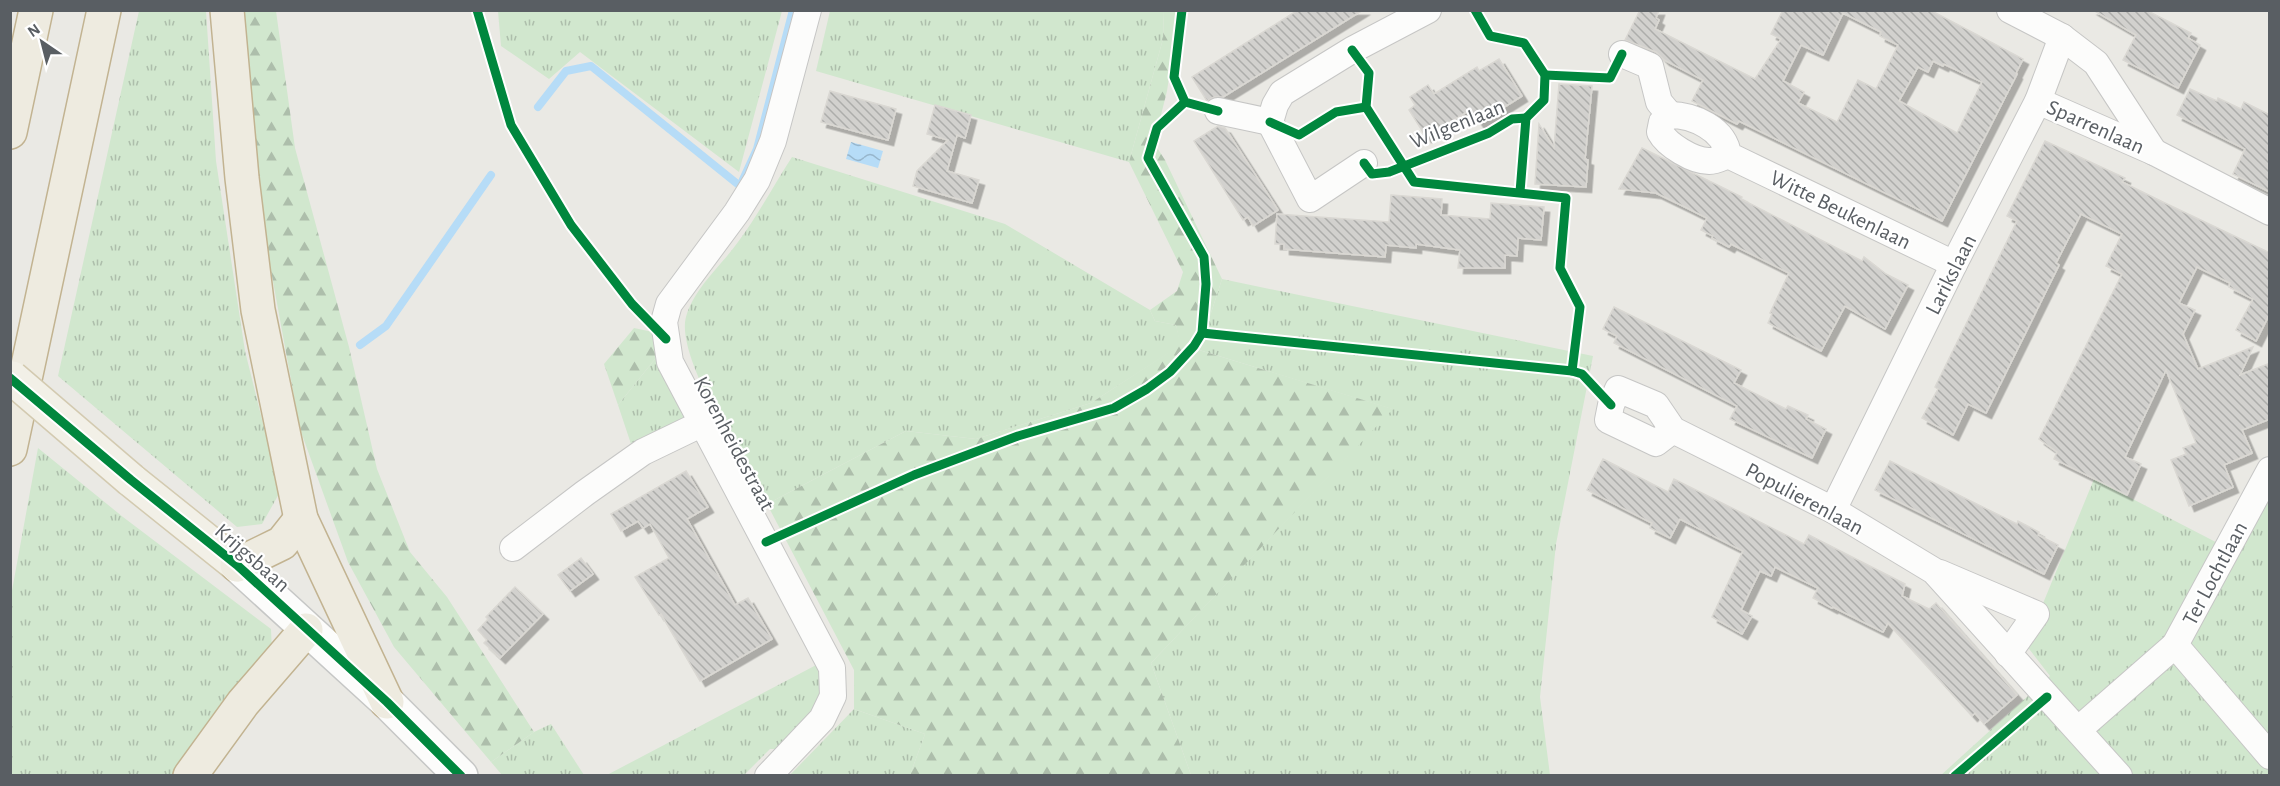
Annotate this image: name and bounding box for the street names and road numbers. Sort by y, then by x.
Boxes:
street label: Wilgenlaan [1407,95,1508,153]
street label: Sparrenlaan [2044,96,2148,158]
street label: Witte Beukenlaan [1767,166,1914,253]
street label: Larikslaan [1921,231,1980,318]
street label: Korenheidestraat [690,373,779,514]
street label: Populierenlaan [1742,459,1867,539]
street label: Ter Lochtlaan [2178,518,2251,629]
street label: Krijgsbaan [211,519,294,596]

